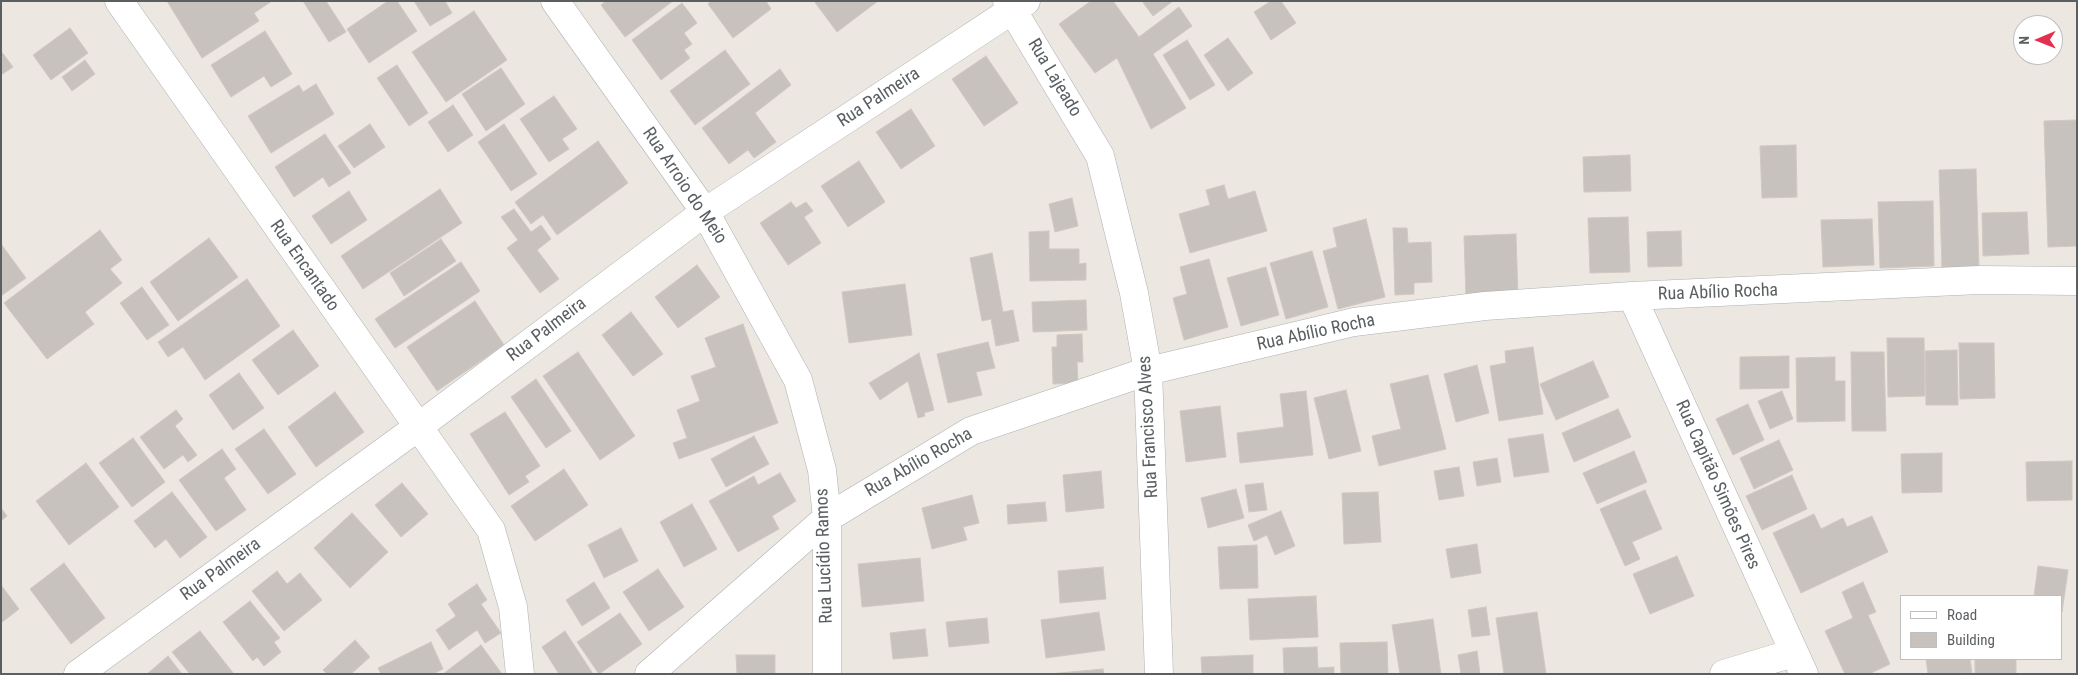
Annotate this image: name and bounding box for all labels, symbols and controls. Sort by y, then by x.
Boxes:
north arrow [2013,15,2063,65]
street label: Rua Lajeado [1022,35,1086,121]
text: N [2016,36,2032,45]
street label: Rua Palmeira [834,63,924,133]
street label: Rua Arroio do Meio [637,124,731,248]
street label: Rua Encantado [265,216,343,316]
street label: Rua Abílio Rocha [1658,280,1778,306]
street label: Rua Palmeira [503,293,591,367]
street label: Rua Abílio Rocha [1255,310,1377,356]
street label: Rua Francisco Alves [1134,355,1164,499]
street label: Rua Capitão Simões Pires [1670,397,1764,573]
street label: Rua Abílio Rocha [862,424,976,502]
street label: Rua Lucídio Ramos [812,488,838,624]
street label: Rua Palmeira [177,534,265,606]
legend [1900,595,2063,660]
text: Road [1947,606,1977,624]
text: Building [1947,631,1995,649]

